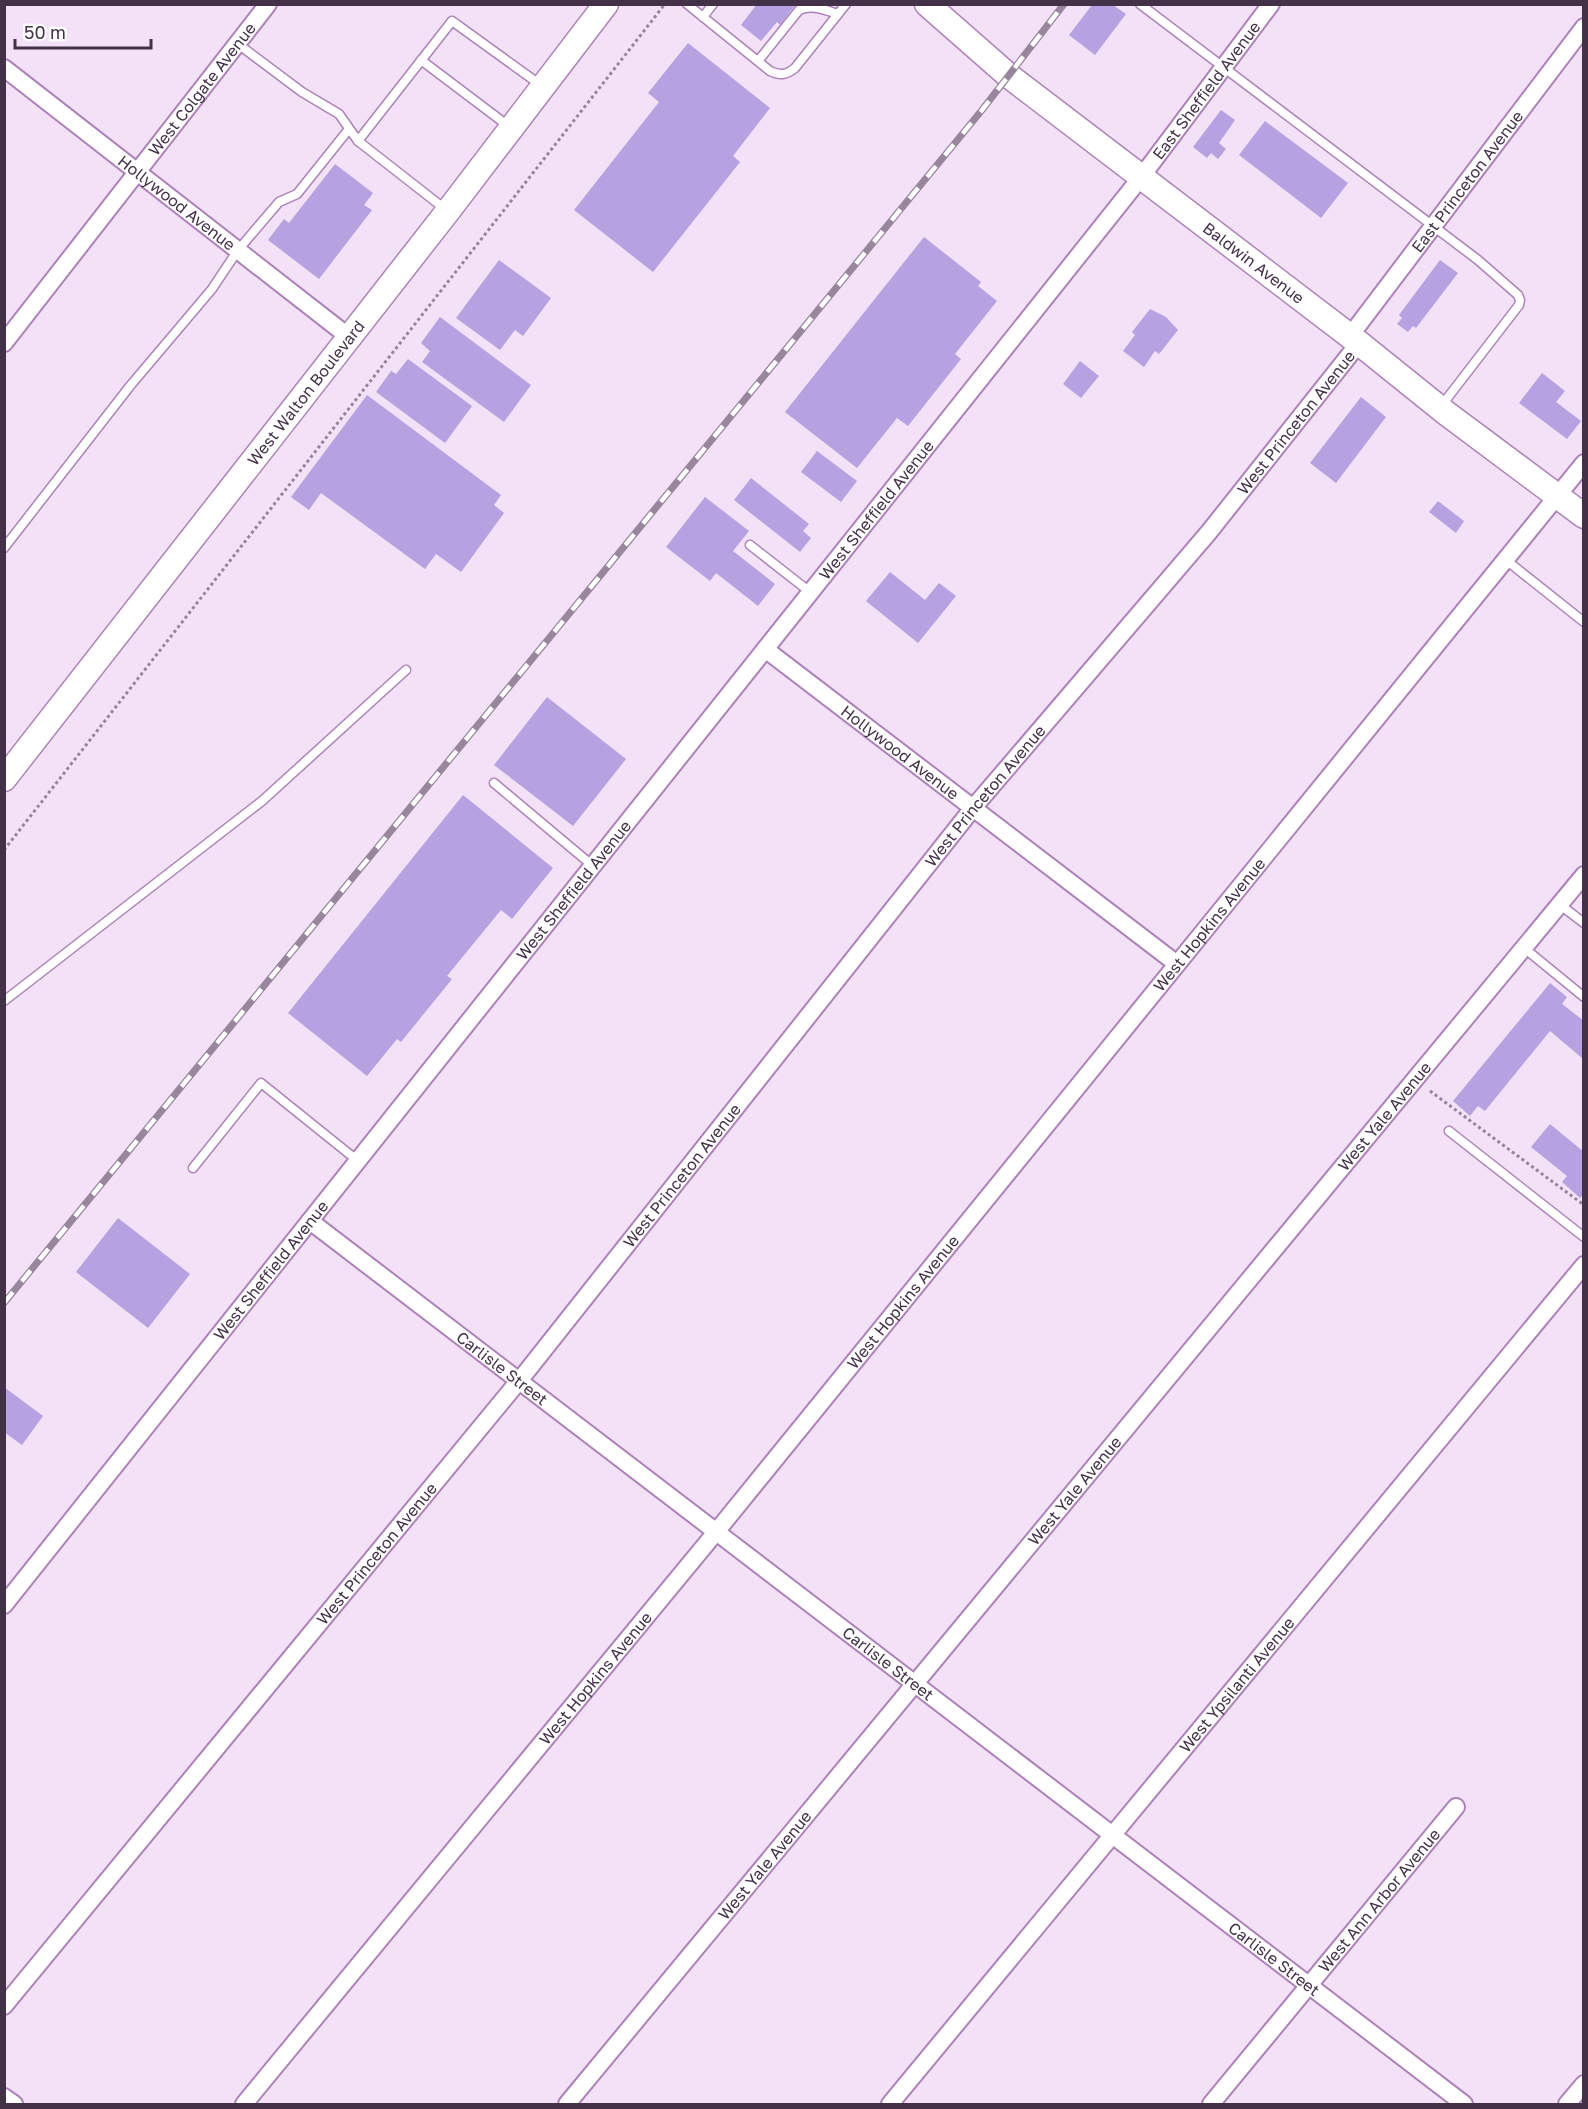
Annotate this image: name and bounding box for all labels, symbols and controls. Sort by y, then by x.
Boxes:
scale bar [15,12,152,50]
street label: East Sheffield Avenue [1148,17,1265,163]
street label: West Colgate Avenue [144,18,260,160]
text: 50 m [24,21,66,43]
street label: East Princeton Avenue [1407,106,1527,256]
street label: Hollywood Avenue [114,151,239,255]
street label: Baldwin Avenue [1199,218,1308,308]
street label: West Walton Boulevard [243,316,369,470]
street label: West Princeton Avenue [1233,346,1359,498]
street label: West Sheffield Avenue [814,436,938,584]
street label: Hollywood Avenue [837,701,963,804]
street label: West Princeton Avenue [920,721,1050,871]
street label: West Sheffield Avenue [512,816,635,964]
street label: West Hopkins Avenue [1149,854,1269,996]
street label: West Yale Avenue [1333,1058,1435,1175]
street label: West Princeton Avenue [619,1100,745,1252]
street label: West Sheffield Avenue [209,1196,332,1344]
street label: West Hopkins Avenue [843,1231,963,1373]
street label: Carlisle Street [453,1327,552,1409]
street label: West Yale Avenue [1024,1432,1125,1549]
street label: West Princeton Avenue [312,1479,441,1629]
street label: West Hopkins Avenue [535,1608,656,1749]
street label: West Ypsilanti Avenue [1175,1613,1299,1757]
street label: Carlisle Street [839,1622,938,1705]
street label: West Yale Avenue [714,1807,816,1924]
street label: West Ann Arbor Avenue [1314,1824,1444,1976]
street label: Carlisle Street [1224,1917,1324,2000]

